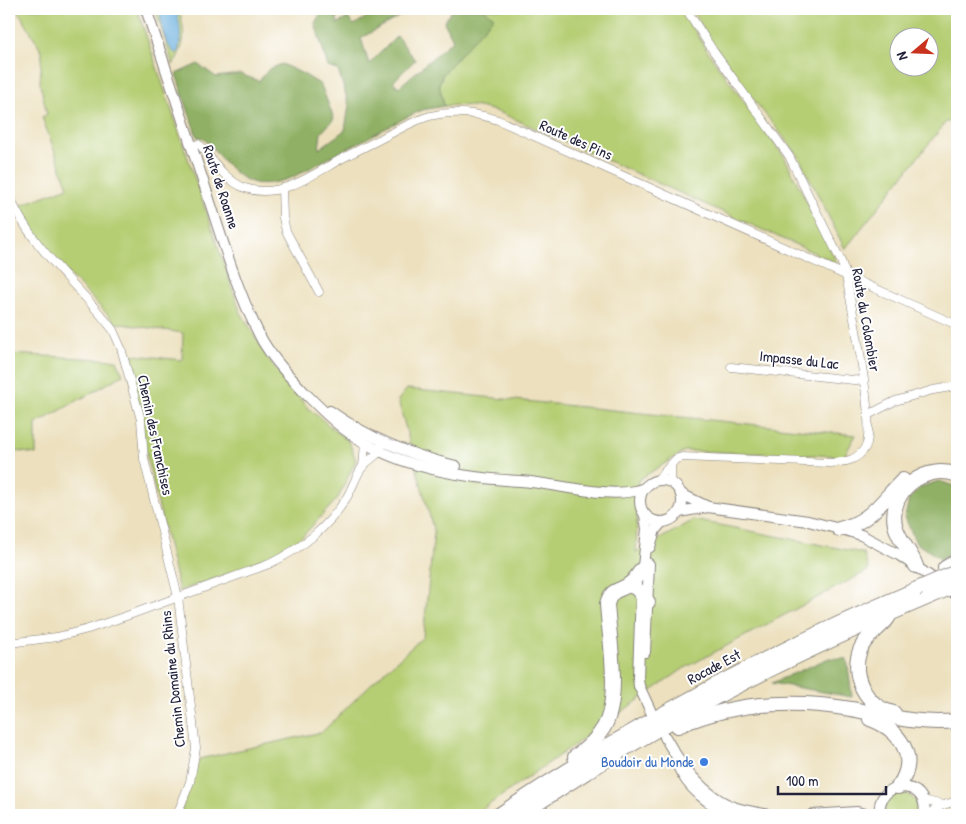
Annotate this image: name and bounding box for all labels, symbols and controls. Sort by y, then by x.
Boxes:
north arrow [888,28,938,78]
text: N [891,49,911,63]
street label: Route des Pins [536,114,616,165]
street label: Route de Roanne [198,142,245,231]
street label: Route du Colombier [847,267,886,373]
street label: Impasse du Lac [758,345,840,374]
street label: Chemin des Franchises [132,373,179,497]
street label: Chemin Domaine du Rhins [155,609,190,748]
street label: Rocade Est [683,643,745,689]
place label: Boudoir du Monde [601,751,694,772]
marker: Boudoir du Monde [698,756,710,768]
scale bar [778,764,886,796]
text: 100 m [786,770,819,791]

